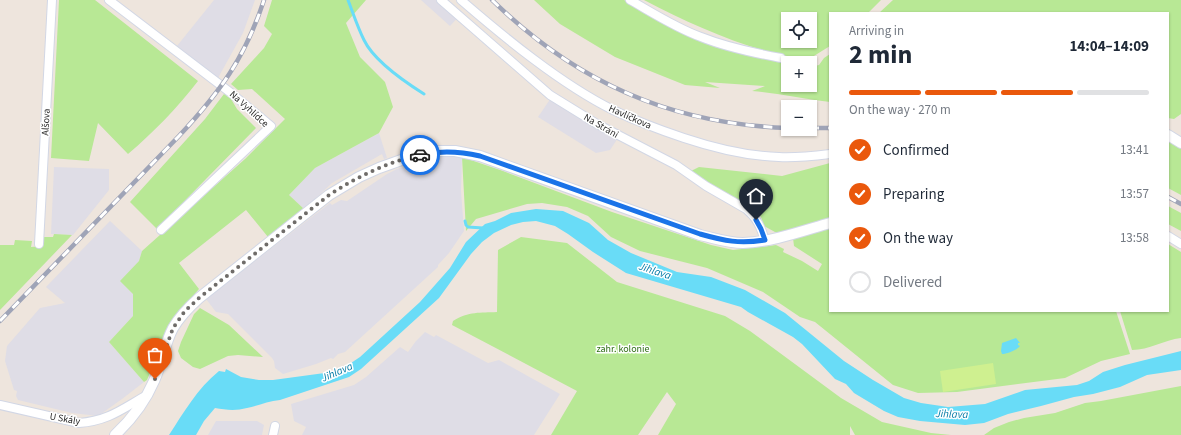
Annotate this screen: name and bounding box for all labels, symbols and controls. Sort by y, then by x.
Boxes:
map controls [781,12,817,136]
button: locate [781,12,817,48]
text: Arriving in [849,22,904,40]
text: 2 min [849,36,912,73]
text: 14:04–14:09 [1069,36,1149,57]
button: + [781,56,817,92]
street label: Na Vyhlídce [226,88,272,130]
button: − [781,100,817,136]
street label: Havlíčkova [606,101,654,133]
text: On the way · 270 m [849,101,951,119]
street label: Alšova [38,108,54,136]
street label: Na Stráni [581,110,621,142]
courier [400,135,440,175]
icon: check [849,139,871,161]
text: Confirmed [883,140,949,161]
text: 13:41 [1120,141,1149,159]
icon: car [409,144,431,166]
pin [739,179,773,220]
icon: check [849,183,871,205]
text: Preparing [883,184,944,205]
icon: home [745,185,767,207]
text: 13:57 [1120,185,1149,203]
icon: check [849,227,871,249]
text: On the way [883,228,953,249]
text: 13:58 [1120,229,1149,247]
water label: Jihlava [636,258,673,283]
text: Delivered [883,272,942,293]
pin [138,338,172,379]
park label: zahr. kolonie [597,342,650,356]
icon: bag [144,344,166,366]
water label: Jihlava [318,359,355,386]
water label: Jihlava [934,406,969,422]
street label: U Skály [49,409,82,429]

